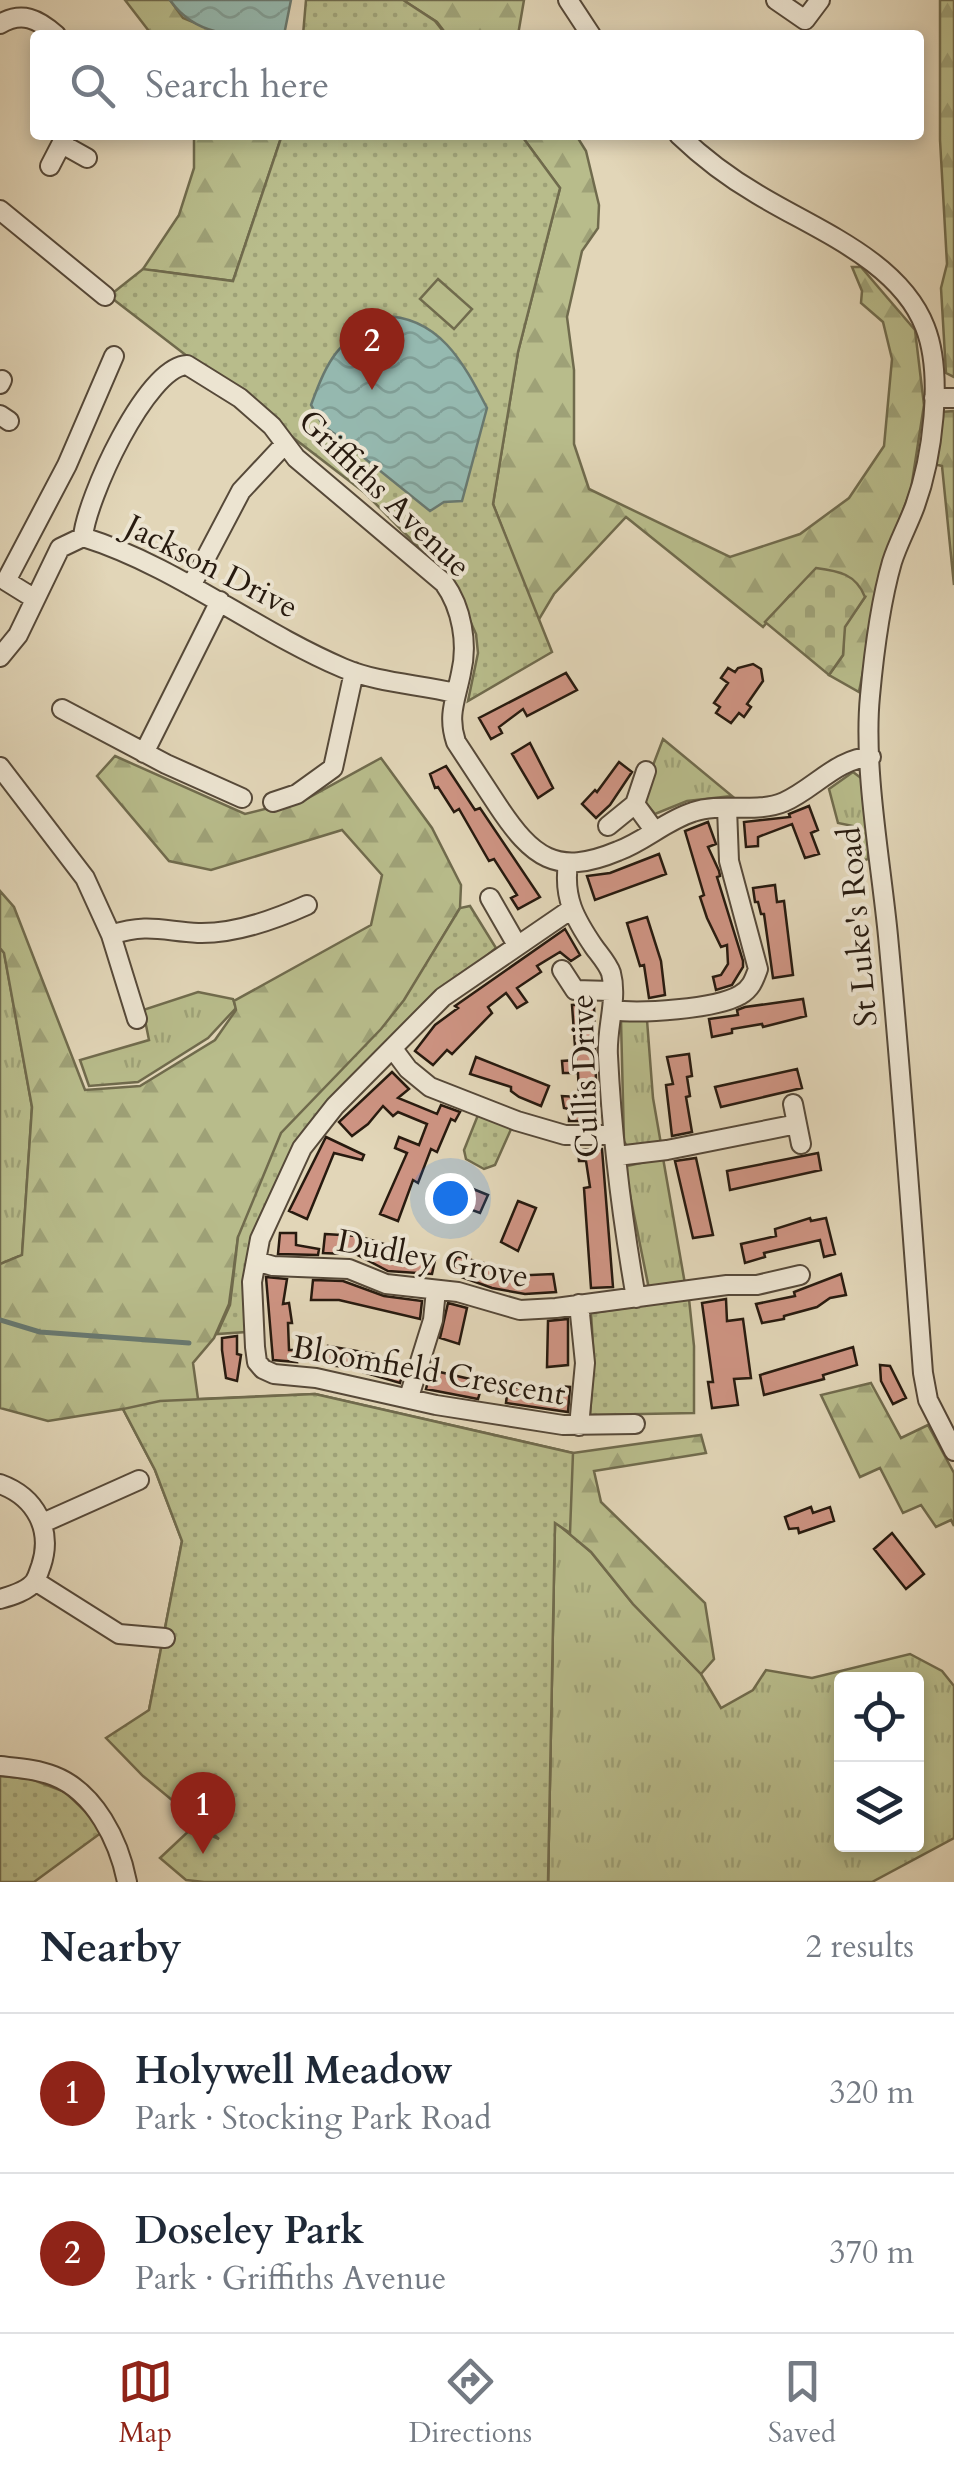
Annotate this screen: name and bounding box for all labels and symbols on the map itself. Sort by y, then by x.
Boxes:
pin: 2 [340,308,404,390]
street label: Griffiths Avenue [288,400,480,587]
street label: Jackson Drive [114,503,306,629]
street label: St Luke's Road [827,825,889,1029]
street label: Cullis Drive [560,993,610,1159]
your location [425,1173,476,1224]
street label: Dudley Grove [334,1219,532,1299]
street label: Bloomfield Crescent [289,1325,569,1417]
pin: 1 [170,1772,236,1854]

